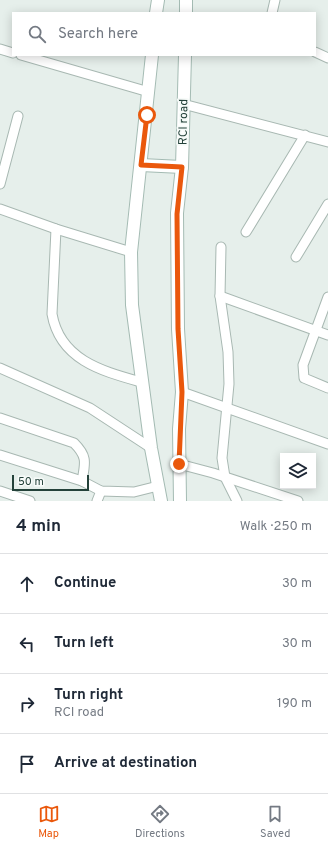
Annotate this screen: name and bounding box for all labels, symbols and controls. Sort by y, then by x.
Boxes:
search box [12,12,316,56]
icon: search [26,23,48,45]
text: Search here [58,25,138,44]
street label: RCI road [176,99,192,145]
route start [138,106,156,124]
map controls [280,453,316,489]
button: layers [280,453,316,489]
route end [170,455,188,473]
scale bar [12,473,89,492]
text: 50 m [18,475,44,489]
text: 4 min [16,516,61,538]
text: Walk · 250 m [240,519,312,535]
icon: ahead [16,573,38,595]
text: Continue [54,574,116,593]
text: 30 m [282,576,312,592]
icon: left [16,633,38,655]
text: Turn left [54,634,114,653]
text: 30 m [282,636,312,652]
text: Turn right [54,686,123,705]
icon: right [16,693,38,715]
text: 190 m [277,696,312,712]
text: RCI road [54,705,104,721]
icon: arrive [16,753,38,775]
text: Arrive at destination [54,754,197,773]
tab: Map [38,803,60,841]
tab: Directions [135,803,185,841]
tab: Saved [260,803,290,841]

